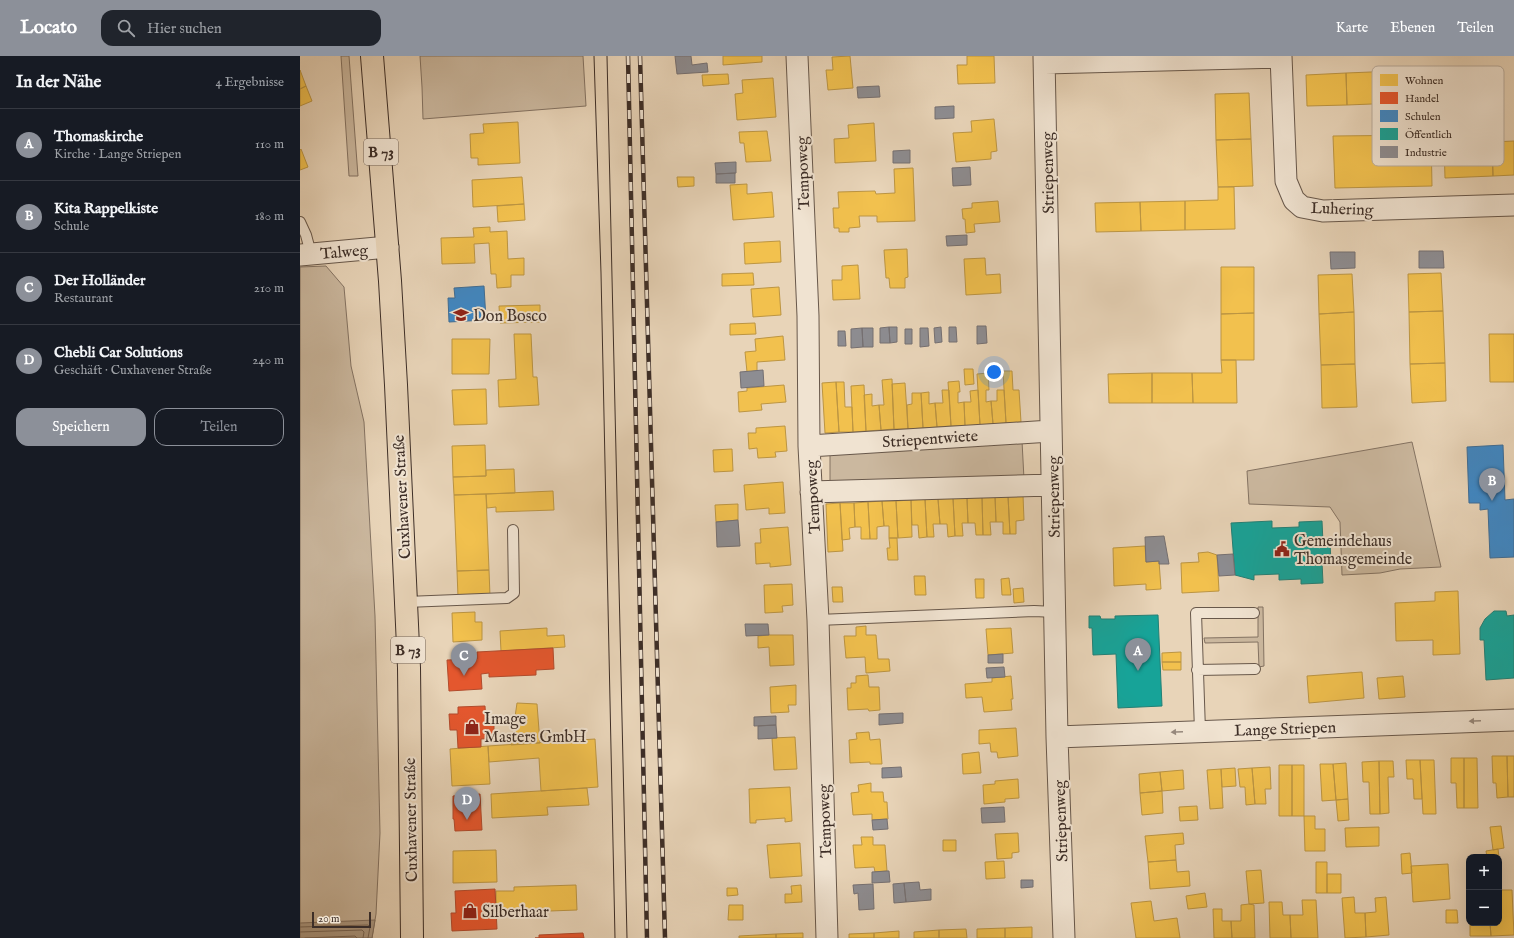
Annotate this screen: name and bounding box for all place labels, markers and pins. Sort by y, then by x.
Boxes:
school or university icon: Don Bosco [452,306,470,324]
place label: Don Bosco [473,307,547,327]
pin: B [1479,468,1505,501]
place label: Gemeindehaus Thomasgemeinde [1294,532,1412,570]
public building icon: Gemeindehaus Thomasgemeinde [1273,540,1291,558]
pin: A [1125,638,1151,671]
pin: C [451,643,477,676]
place label: Image Masters GmbH [484,710,587,748]
shop icon: Image Masters GmbH [463,718,481,736]
pin: D [454,787,480,820]
shop icon: Silberhaar [461,902,479,920]
place label: Silberhaar [482,903,549,923]

